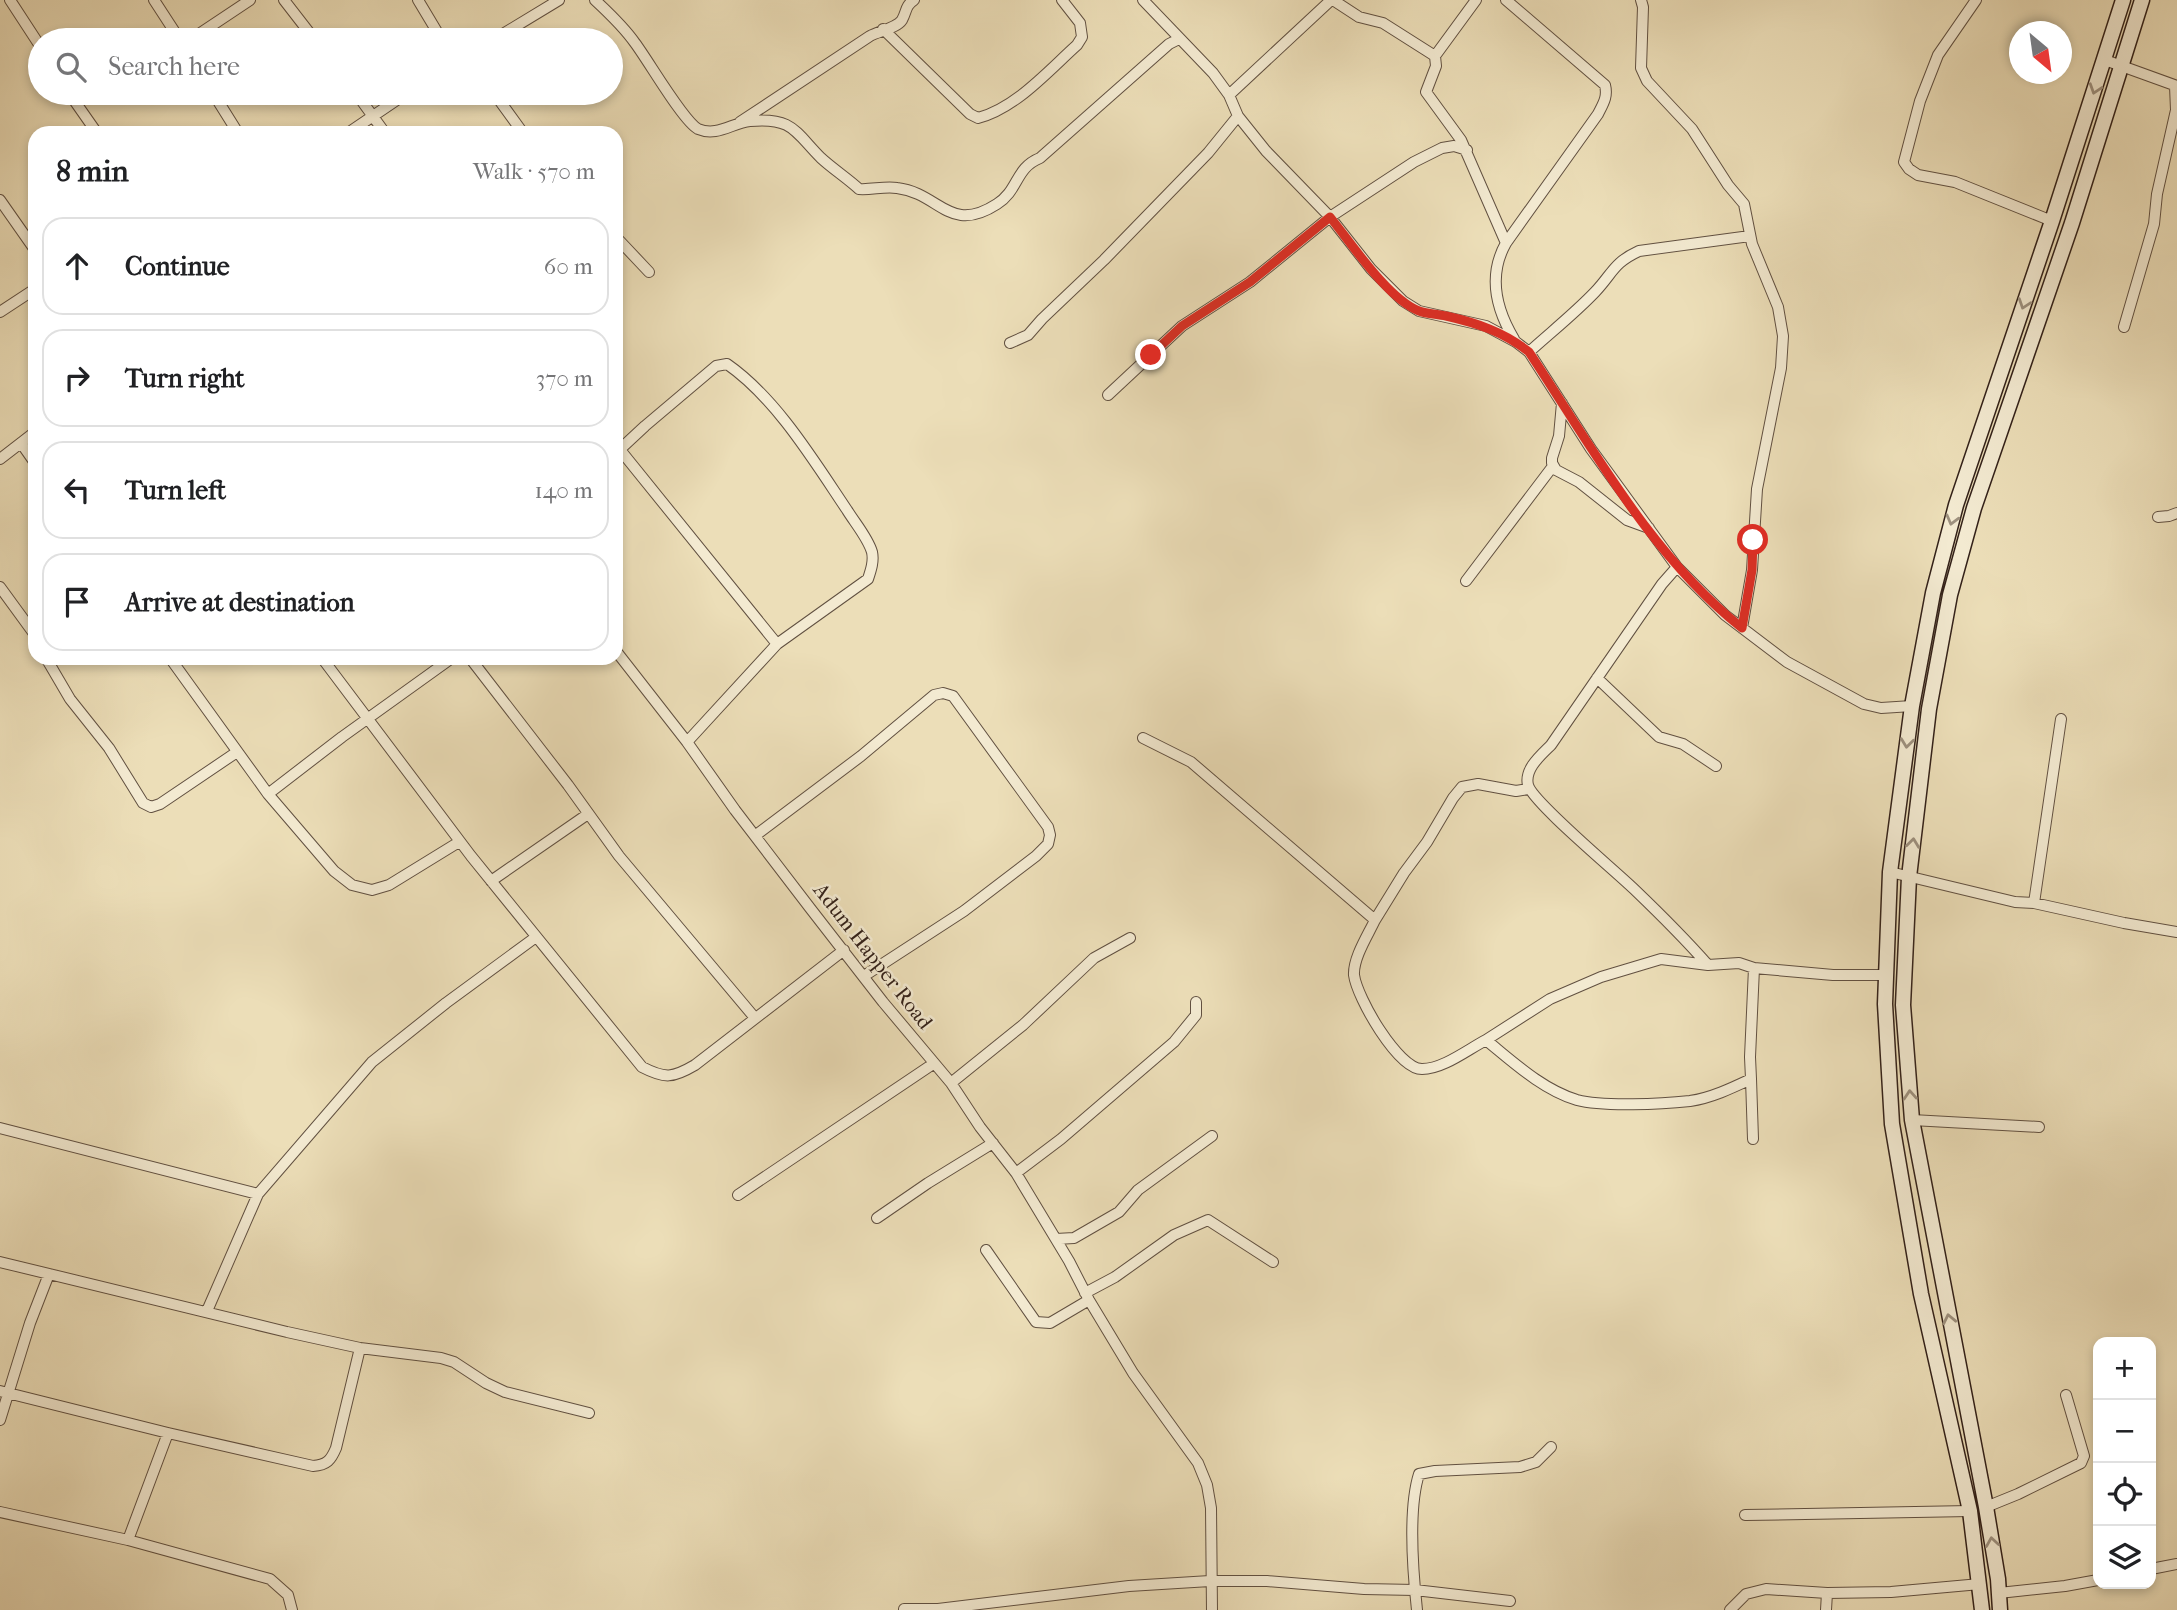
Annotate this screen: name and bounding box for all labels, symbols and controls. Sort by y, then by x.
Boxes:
north arrow [2009,21,2072,84]
search box [28,28,623,105]
icon: search [52,48,90,86]
text: Search here [108,51,240,82]
one-way arrow [2089,82,2103,94]
text: 8 min [56,154,129,189]
text: Walk · 570 m [473,158,595,185]
icon: ahead [58,247,96,285]
text: Continue [125,251,230,282]
text: 60 m [544,253,593,280]
one-way arrow [2018,298,2032,310]
route end [1135,339,1166,370]
icon: right [58,359,96,397]
text: Turn right [125,363,245,394]
text: 370 m [536,365,593,392]
icon: left [58,471,96,509]
text: Turn left [125,475,226,506]
text: 140 m [534,477,593,504]
one-way arrow [1946,514,1960,526]
route start [1737,524,1768,555]
icon: arrive [58,583,96,621]
text: Arrive at destination [125,587,355,618]
one-way arrow [1900,737,1915,749]
one-way arrow [1905,838,1920,849]
street label: Adum Happer Road [808,877,938,1034]
one-way arrow [1903,1089,1918,1100]
one-way arrow [1942,1313,1957,1325]
map controls [2093,1337,2156,1589]
button: + [2093,1337,2156,1400]
button: − [2093,1400,2156,1463]
button: locate [2093,1463,2156,1526]
button: layers [2093,1526,2156,1589]
one-way arrow [1985,1536,2000,1548]

